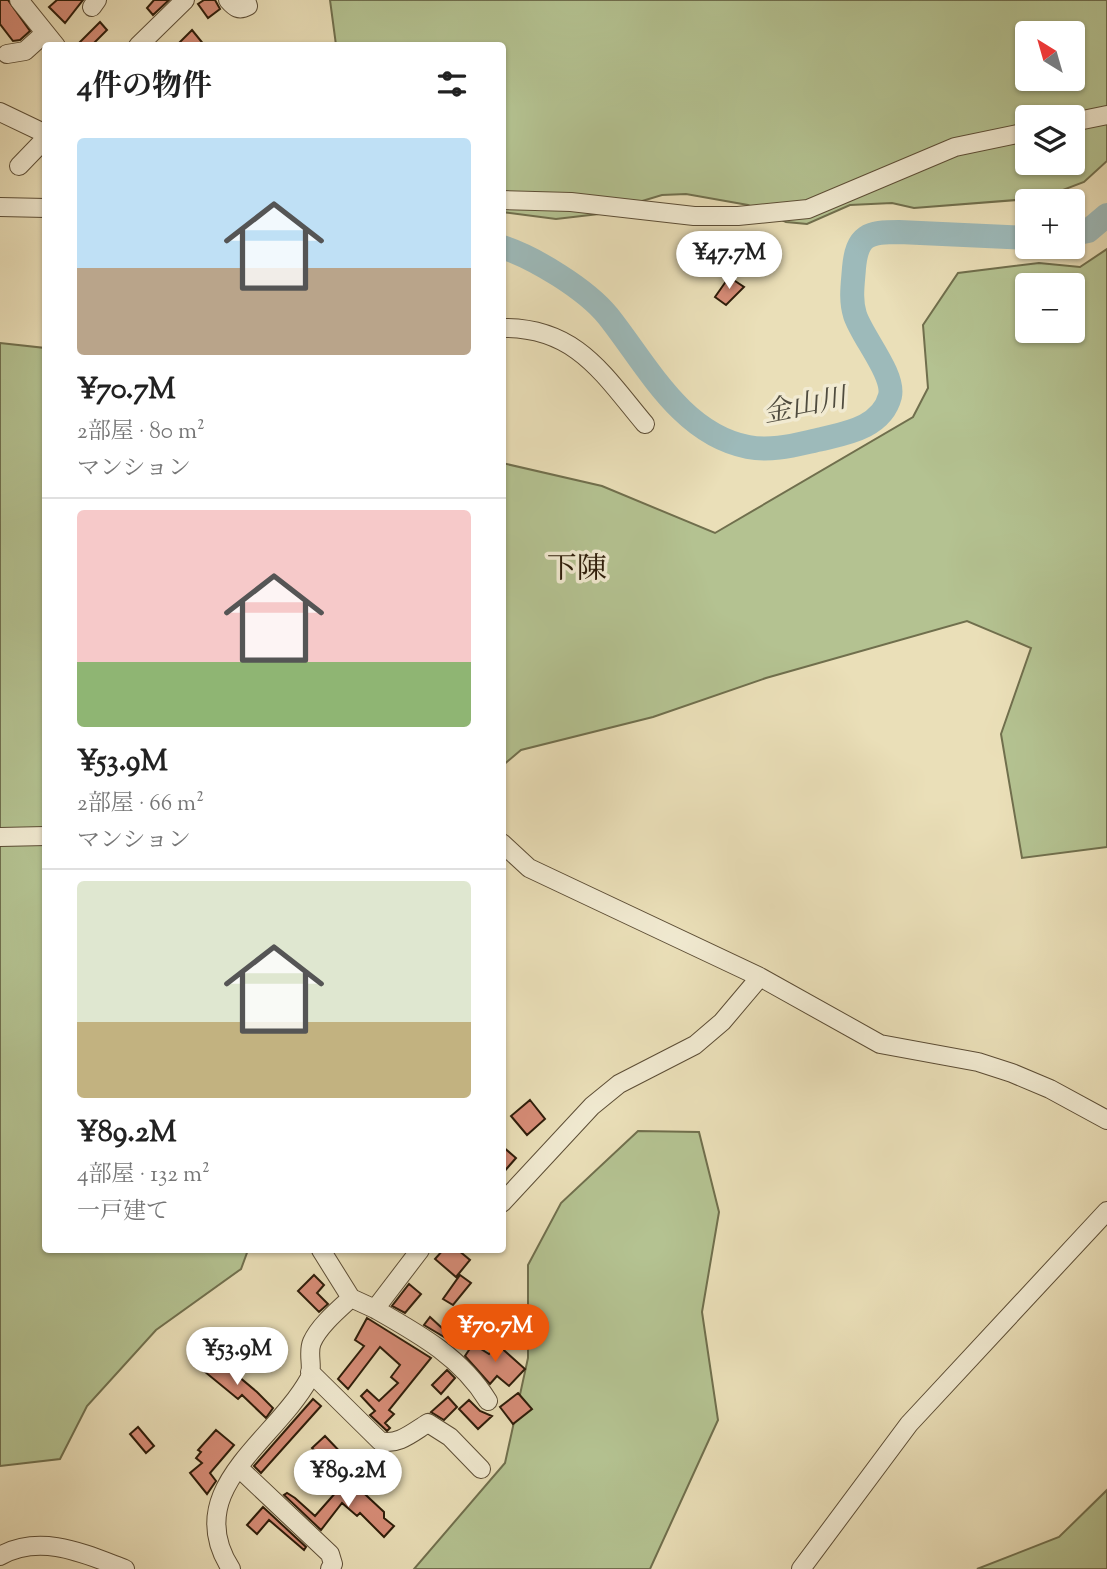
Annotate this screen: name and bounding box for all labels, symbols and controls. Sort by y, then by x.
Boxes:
north arrow [1015,21,1085,91]
map controls [1015,21,1085,343]
icon: filters [433,65,471,103]
text: 4件の物件 [77,66,212,109]
button: layers [1015,105,1085,175]
icon: home [211,183,337,309]
button: + [1015,189,1085,259]
pin: ¥47.7M [672,232,786,291]
text: ¥47.7M [692,237,766,270]
button: − [1015,273,1085,343]
text: ¥70.7M [77,369,176,412]
water label: 金山川 [760,379,853,435]
text: 2部屋 · 80 m² [77,416,205,449]
text: マンション [77,453,191,486]
district label: 下陳 [547,549,607,592]
icon: home [211,555,337,681]
text: ¥53.9M [77,741,168,784]
text: 2部屋 · 66 m² [77,788,204,821]
text: マンション [77,825,191,858]
icon: home [211,926,337,1052]
text: ¥89.2M [77,1112,177,1155]
text: 4部屋 · 132 m² [77,1159,210,1192]
text: 一戸建て [77,1196,169,1229]
pin: ¥70.7M [438,1304,552,1364]
text: ¥70.7M [457,1310,533,1343]
pin: ¥53.9M [180,1328,294,1387]
text: ¥53.9M [202,1333,272,1366]
pin: ¥89.2M [291,1450,405,1509]
text: ¥89.2M [310,1455,386,1488]

